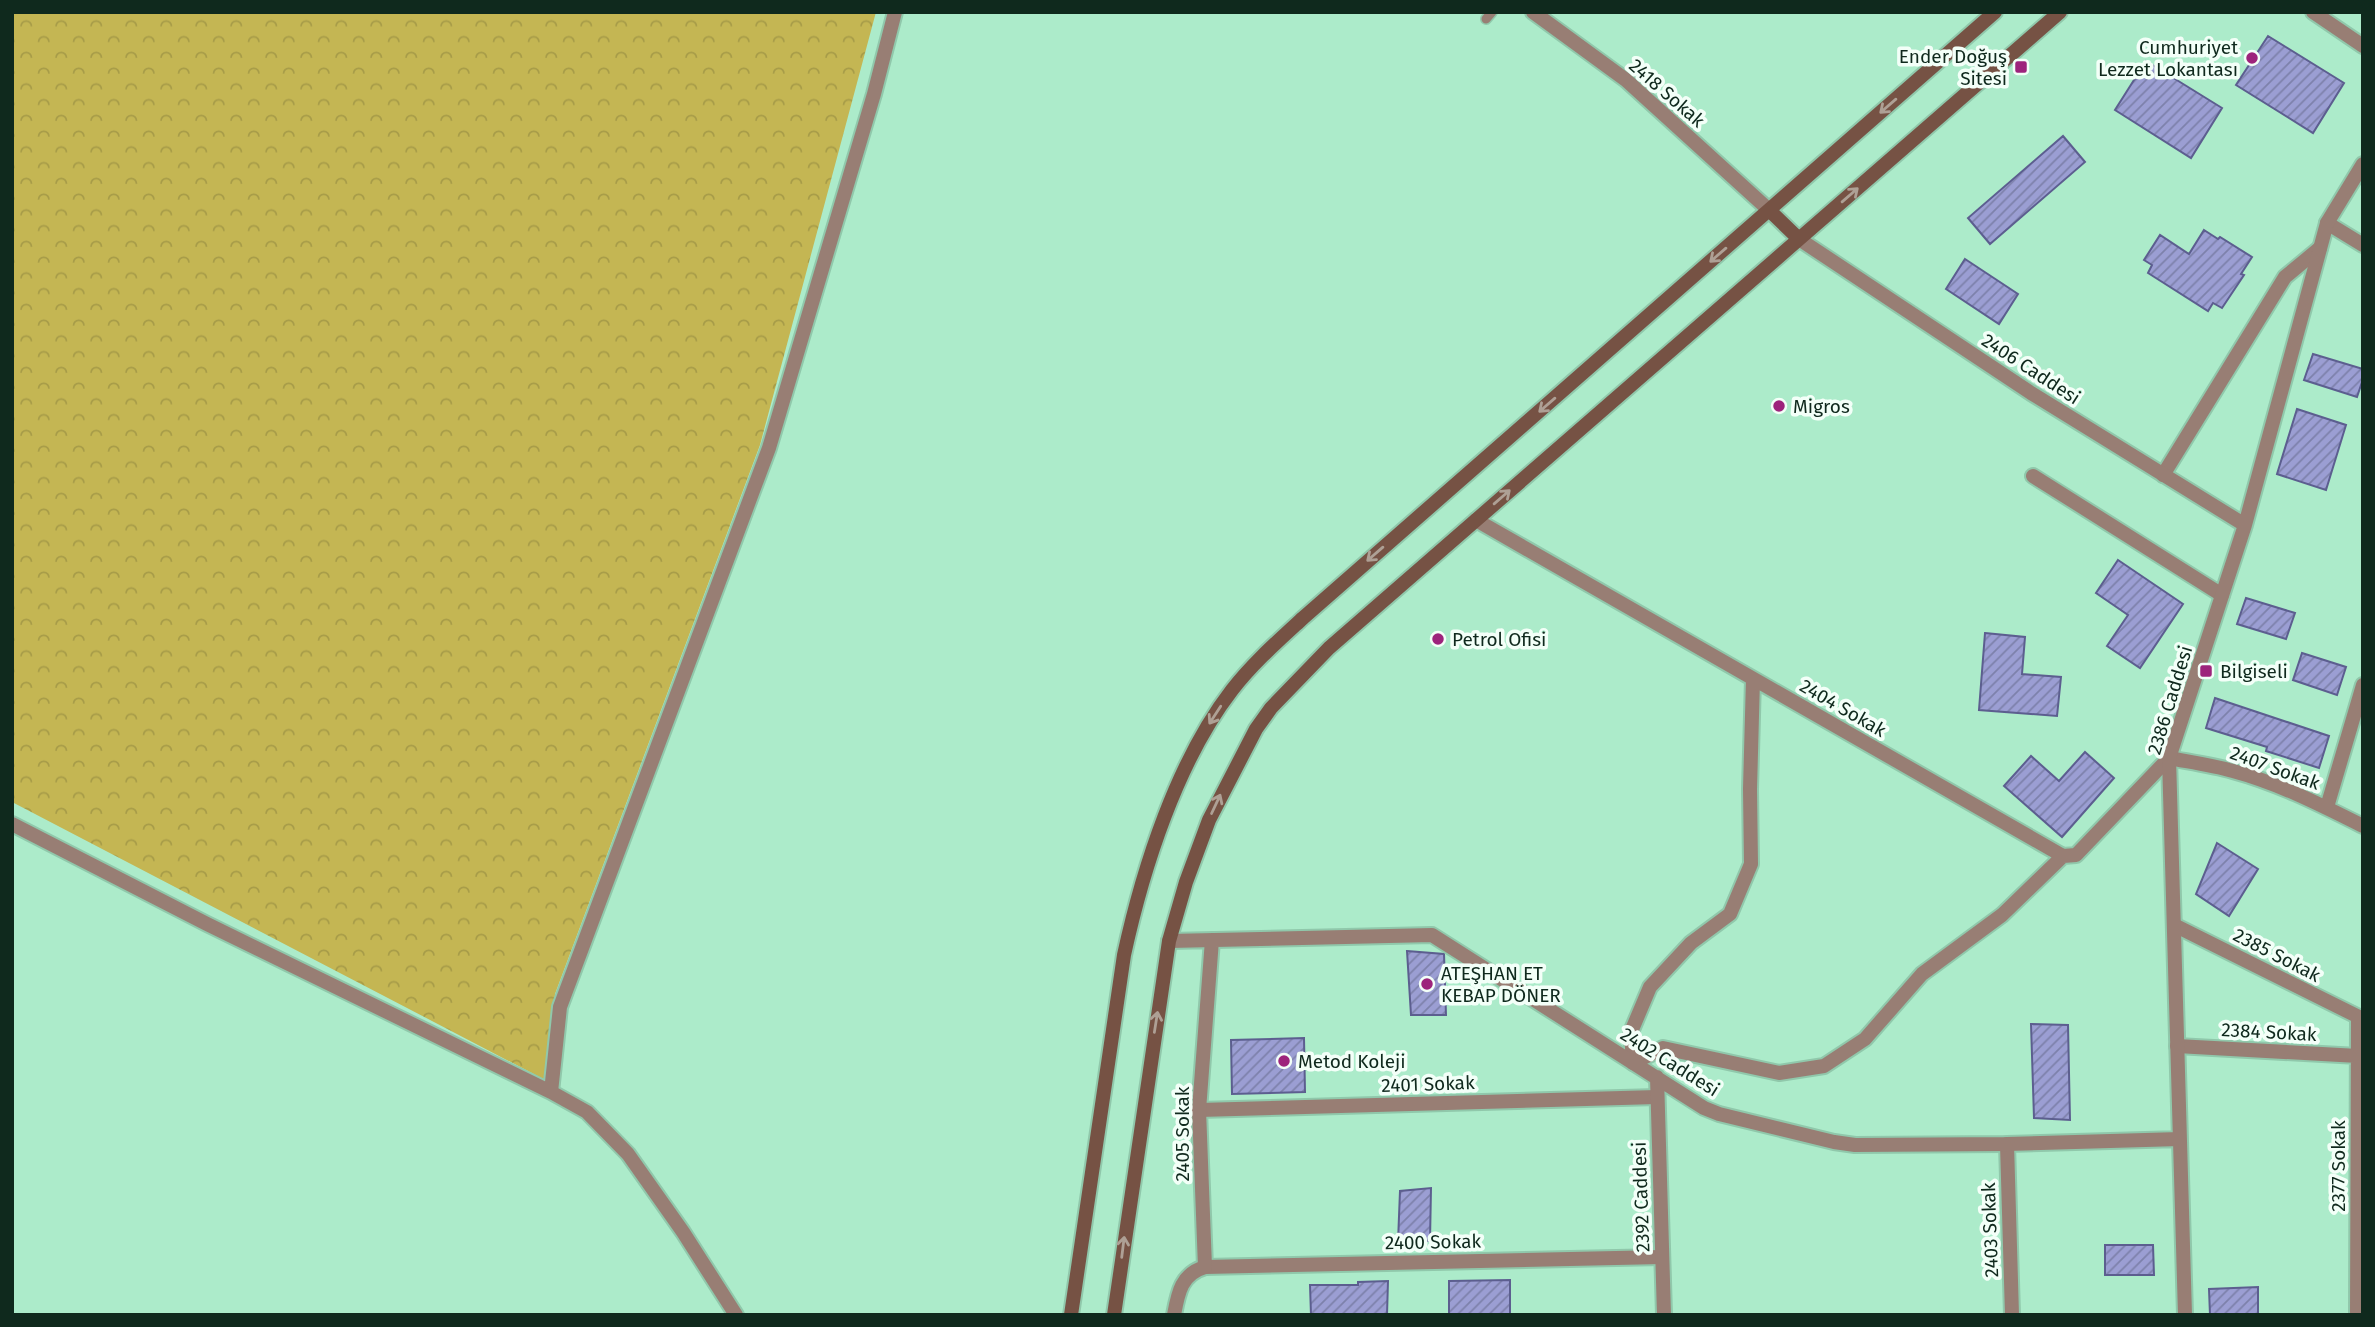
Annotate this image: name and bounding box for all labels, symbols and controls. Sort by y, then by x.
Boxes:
place label: Cumhuriyet Lezzet Lokantası [2098,36,2238,81]
place label: Ender Doğuş Sitesi [1899,45,2007,90]
marker: Cumhuriyet Lezzet Lokantası [2244,50,2260,66]
street label: 2418 Sokak [1625,54,1710,132]
marker: Ender Doğuş Sitesi [2013,59,2029,75]
one-way arrow [1880,97,1898,113]
one-way arrow [1841,187,1859,203]
one-way arrow [1709,247,1727,263]
street label: 2406 Caddesi [1977,329,2085,409]
place label: Migros [1793,395,1850,418]
one-way arrow [1538,397,1556,413]
marker: Migros [1771,398,1787,414]
one-way arrow [1493,490,1511,506]
one-way arrow [1367,546,1385,562]
place label: Petrol Ofisi [1452,628,1546,651]
marker: Petrol Ofisi [1430,631,1446,647]
street label: 2386 Caddesi [2143,643,2197,757]
place label: Bilgiseli [2220,660,2288,683]
marker: Bilgiseli [2198,663,2214,679]
street label: 2404 Sokak [1796,674,1890,742]
one-way arrow [1208,704,1222,724]
street label: 2407 Sokak [2227,741,2323,795]
one-way arrow [1210,794,1223,815]
street label: 2385 Sokak [2230,923,2325,987]
place label: ATEŞHAN ET KEBAP DÖNER [1441,962,1561,1007]
marker: ATEŞHAN ET KEBAP DÖNER [1419,976,1435,992]
one-way arrow [1150,1011,1163,1034]
street label: 2384 Sokak [2221,1018,2317,1046]
street label: 2402 Caddesi [1616,1023,1724,1101]
place label: Metod Koleji [1298,1050,1406,1073]
marker: Metod Koleji [1276,1053,1292,1069]
street label: 2401 Sokak [1381,1071,1475,1097]
street label: 2405 Sokak [1171,1086,1194,1182]
street label: 2377 Sokak [2327,1120,2350,1212]
street label: 2392 Caddesi [1628,1141,1654,1253]
street label: 2403 Sokak [1977,1182,2003,1278]
street label: 2400 Sokak [1385,1230,1482,1254]
one-way arrow [1116,1236,1129,1259]

